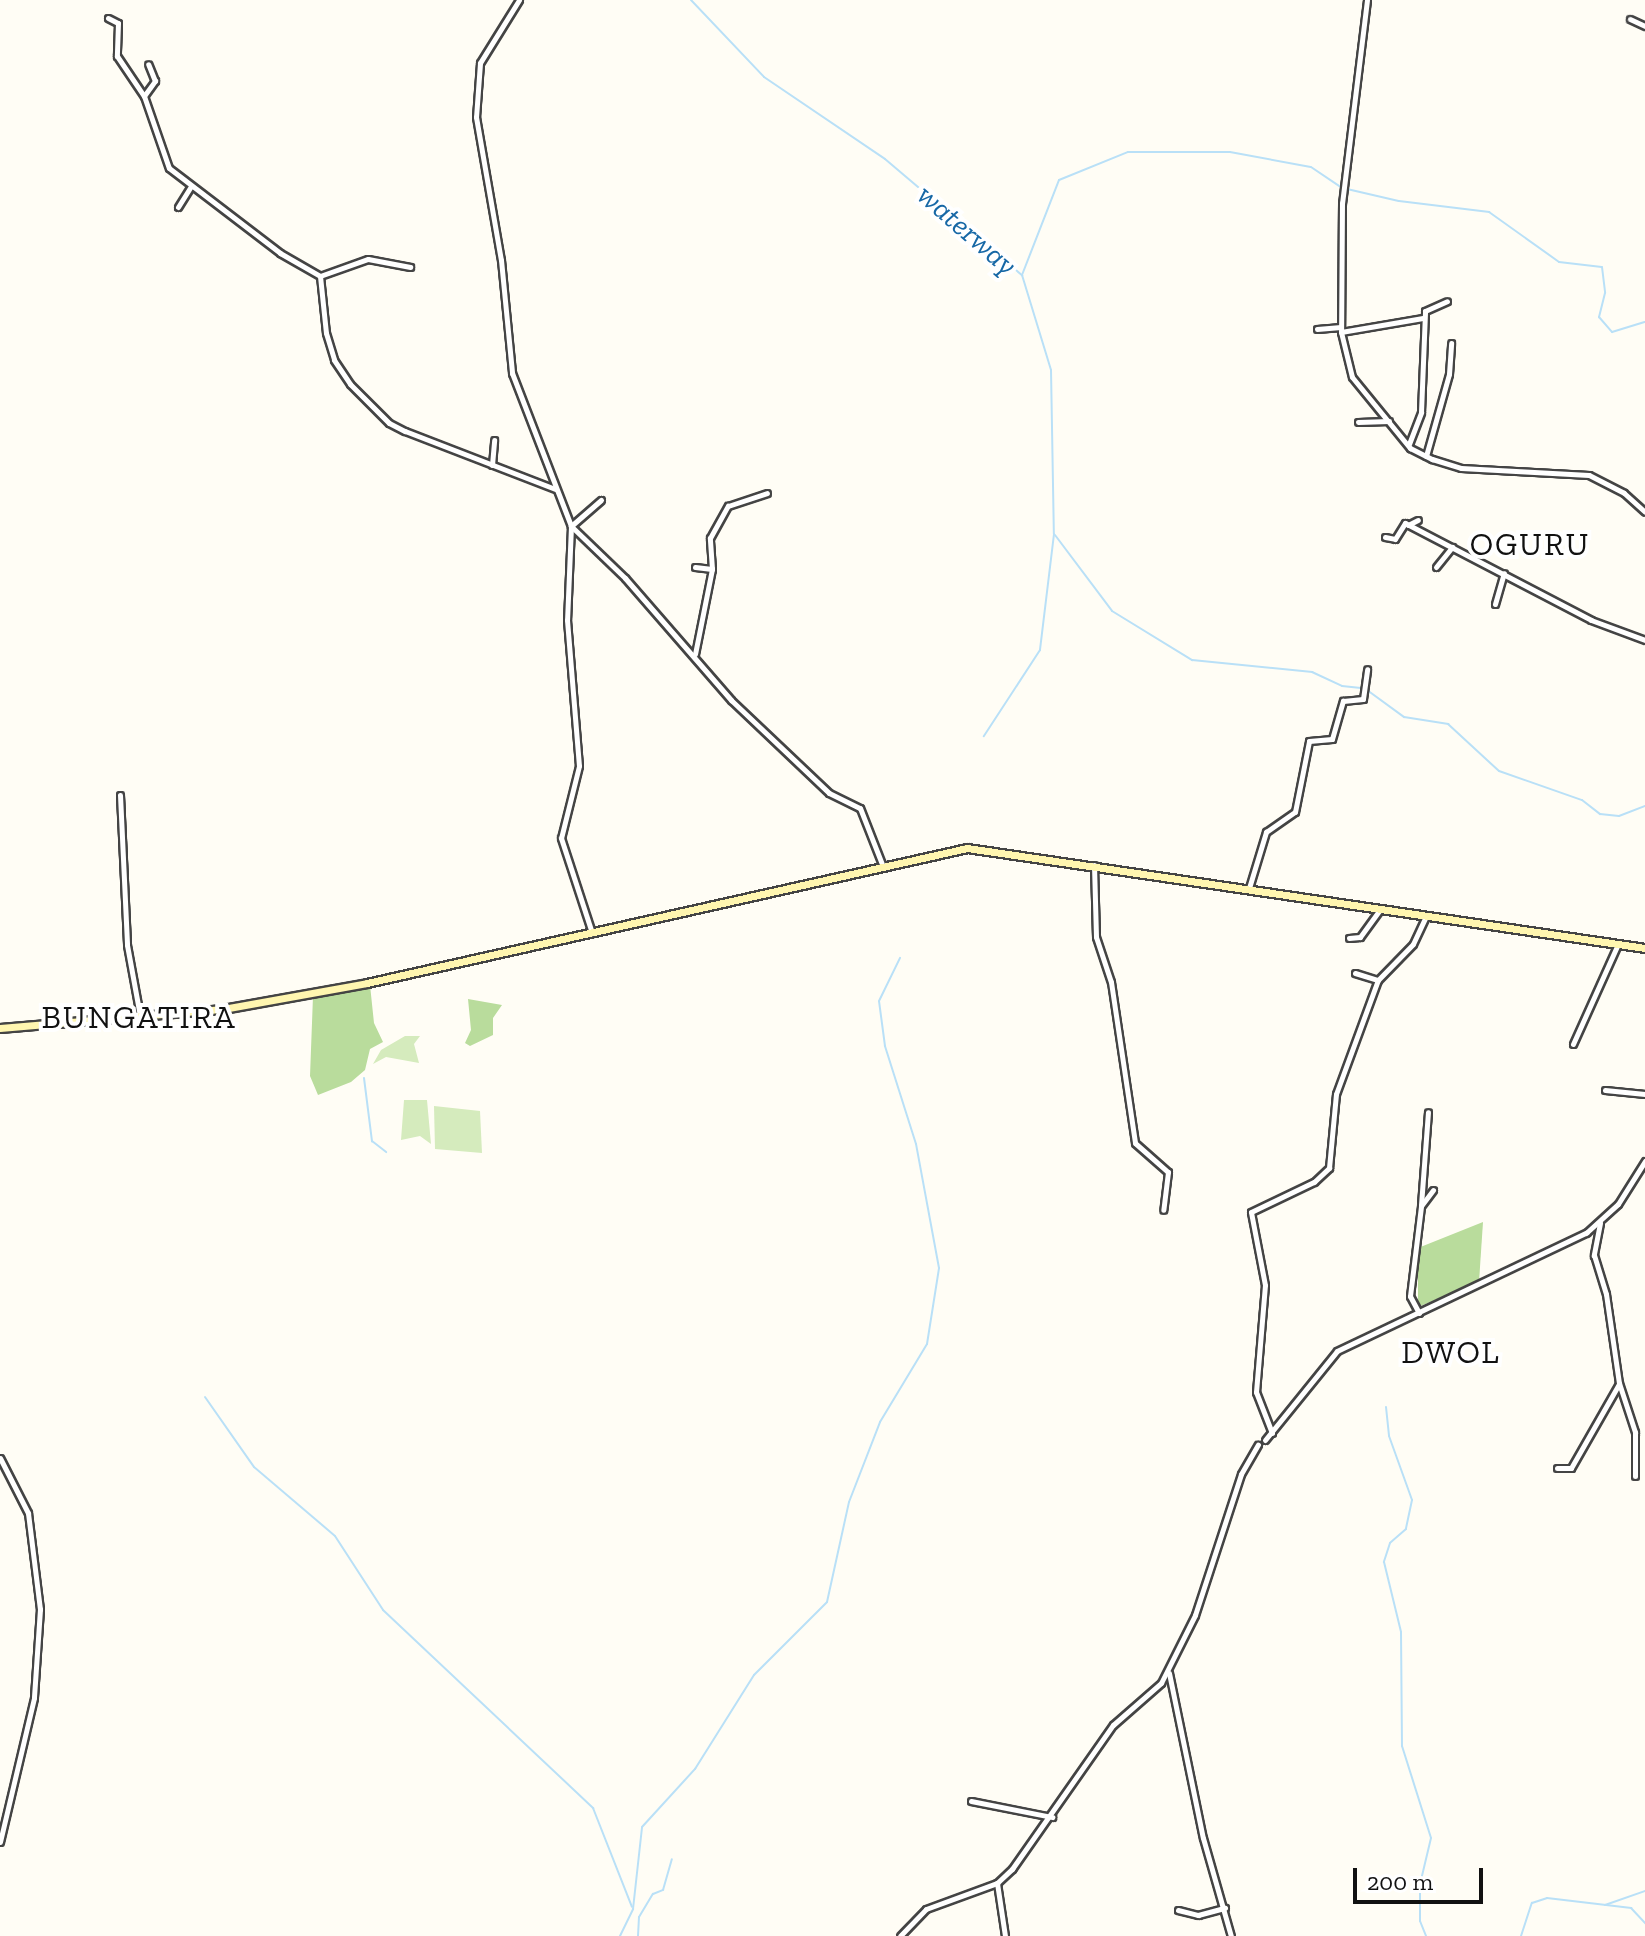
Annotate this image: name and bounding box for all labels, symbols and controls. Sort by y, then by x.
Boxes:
water label: waterway [910,177,1024,283]
district label: OGURU [1470,525,1590,563]
district label: BUNGATIRA [42,998,236,1036]
district label: DWOL [1401,1333,1501,1371]
scale bar [1357,1852,1487,1902]
text: 200 m [1367,1867,1433,1896]

